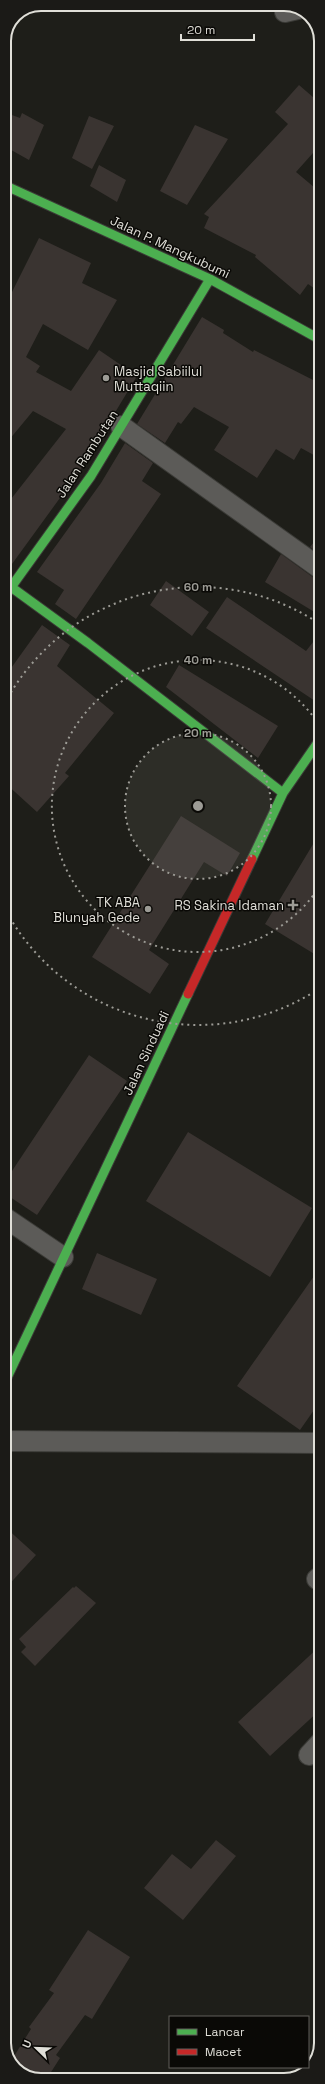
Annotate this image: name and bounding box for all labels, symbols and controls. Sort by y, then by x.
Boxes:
scale bar [181,16,254,42]
text: 20 m [187,22,215,38]
street label: Jalan P. Mangkubumi [107,212,233,282]
place label: Masjid Sabiilul Muttaqiin [114,363,202,395]
marker: Masjid Sabiilul Muttaqiin [101,373,111,383]
street label: Jalan Rambutan [52,407,122,501]
text: 60 m [184,579,212,595]
text: 40 m [184,652,212,668]
text: 20 m [184,725,212,741]
centre of rings [191,799,205,813]
place label: TK ABA Blunyah Gede [53,894,140,926]
place label: RS Sakina Idaman [174,897,284,914]
marker: RS Sakina Idaman [287,899,299,911]
marker: TK ABA Blunyah Gede [143,904,153,914]
street label: Jalan Sinduadi [119,1008,173,1098]
legend [169,2016,309,2068]
text: Lancar [205,2024,245,2040]
north arrow [16,2028,56,2068]
text: U [19,2038,35,2050]
text: Macet [205,2044,242,2060]

